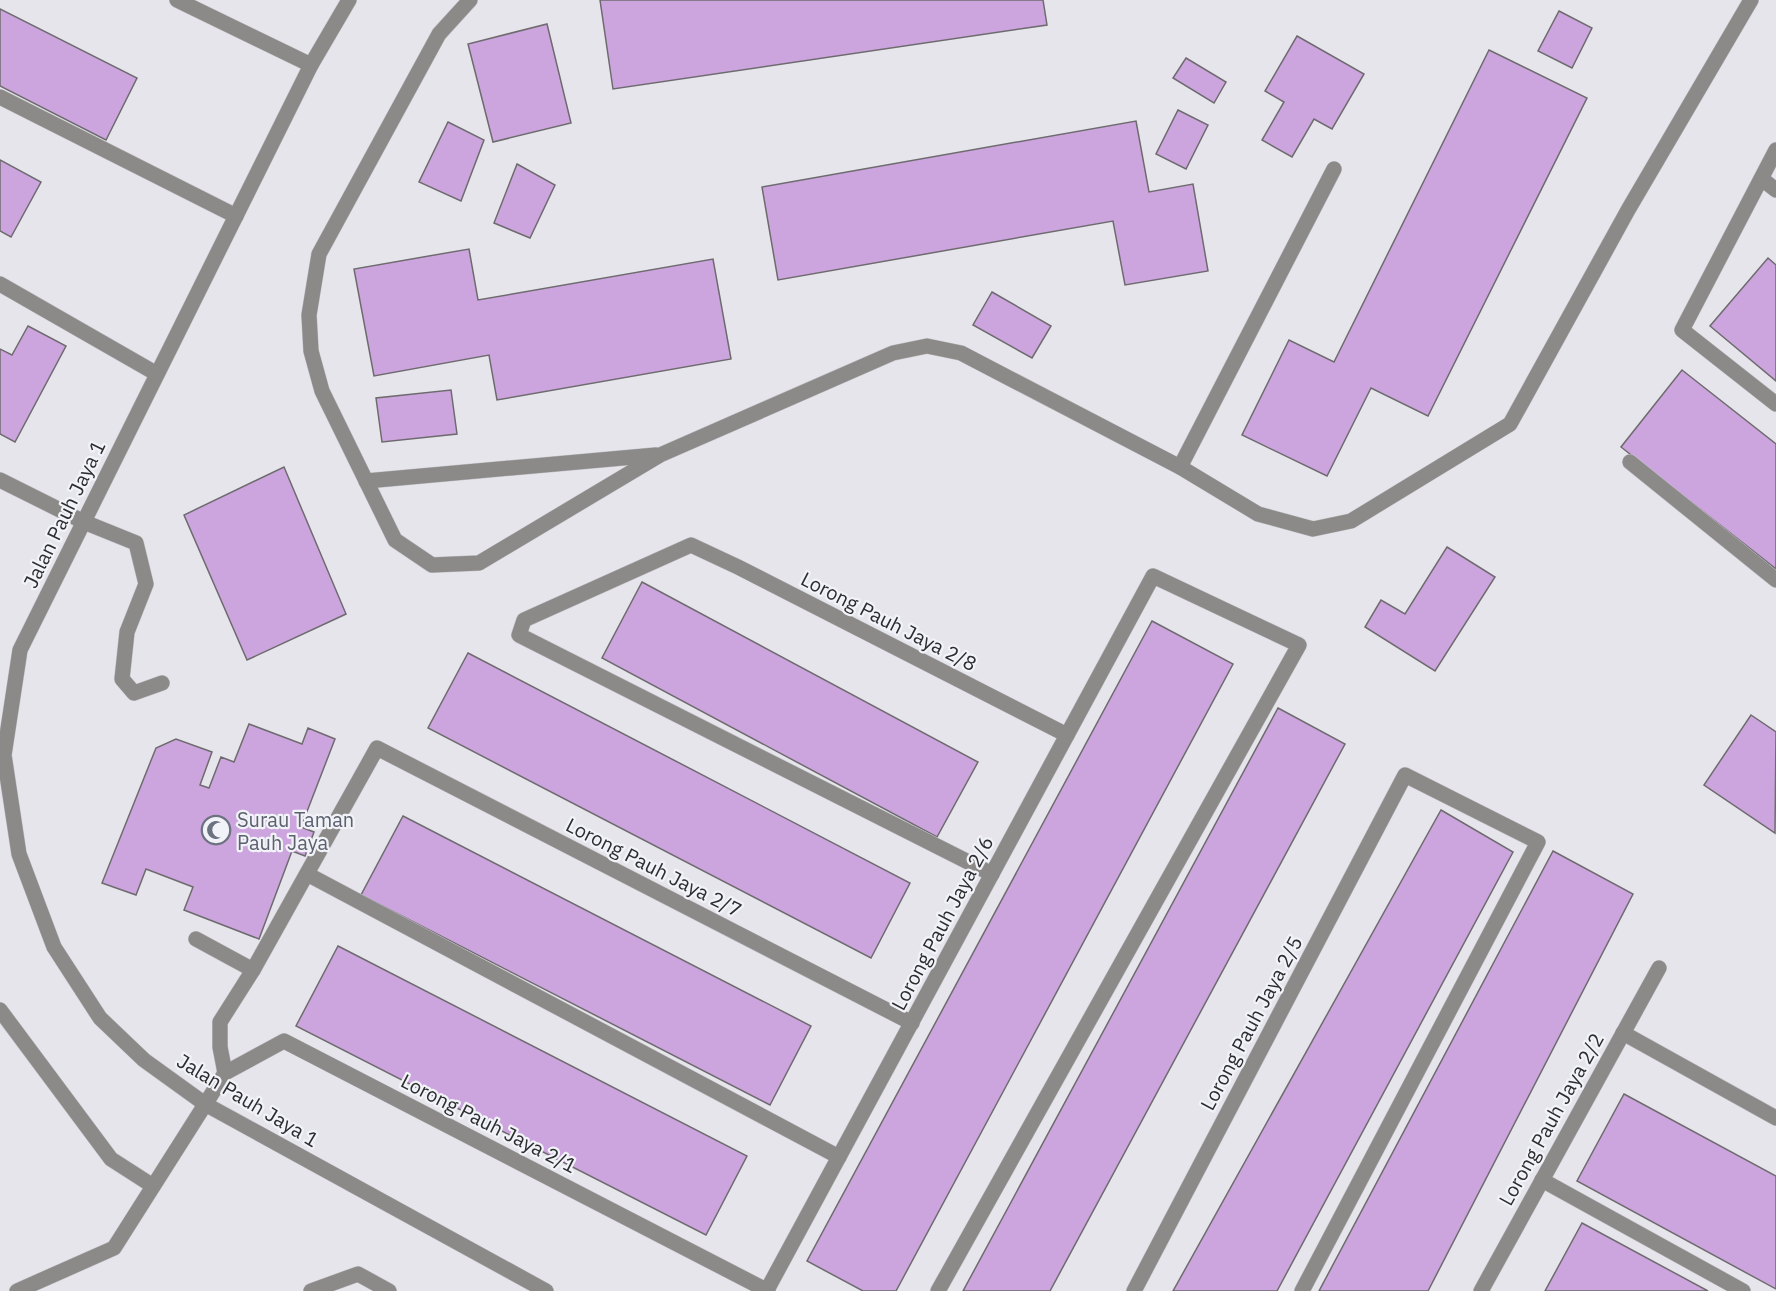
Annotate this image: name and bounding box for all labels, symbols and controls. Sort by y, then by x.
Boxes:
street label: Jalan Pauh Jaya 1 [17,436,111,592]
street label: Lorong Pauh Jaya 2/8 [797,565,981,677]
place label: Surau Taman Pauh Jaya [237,806,354,856]
street label: Lorong Pauh Jaya 2/7 [562,811,746,923]
mosque icon: Surau Taman Pauh Jaya [200,814,232,846]
street label: Lorong Pauh Jaya 2/6 [885,831,999,1015]
street label: Lorong Pauh Jaya 2/5 [1194,931,1308,1115]
street label: Lorong Pauh Jaya 2/2 [1492,1028,1610,1210]
street label: Jalan Pauh Jaya 1 [172,1047,324,1153]
street label: Lorong Pauh Jaya 2/1 [397,1067,581,1179]

